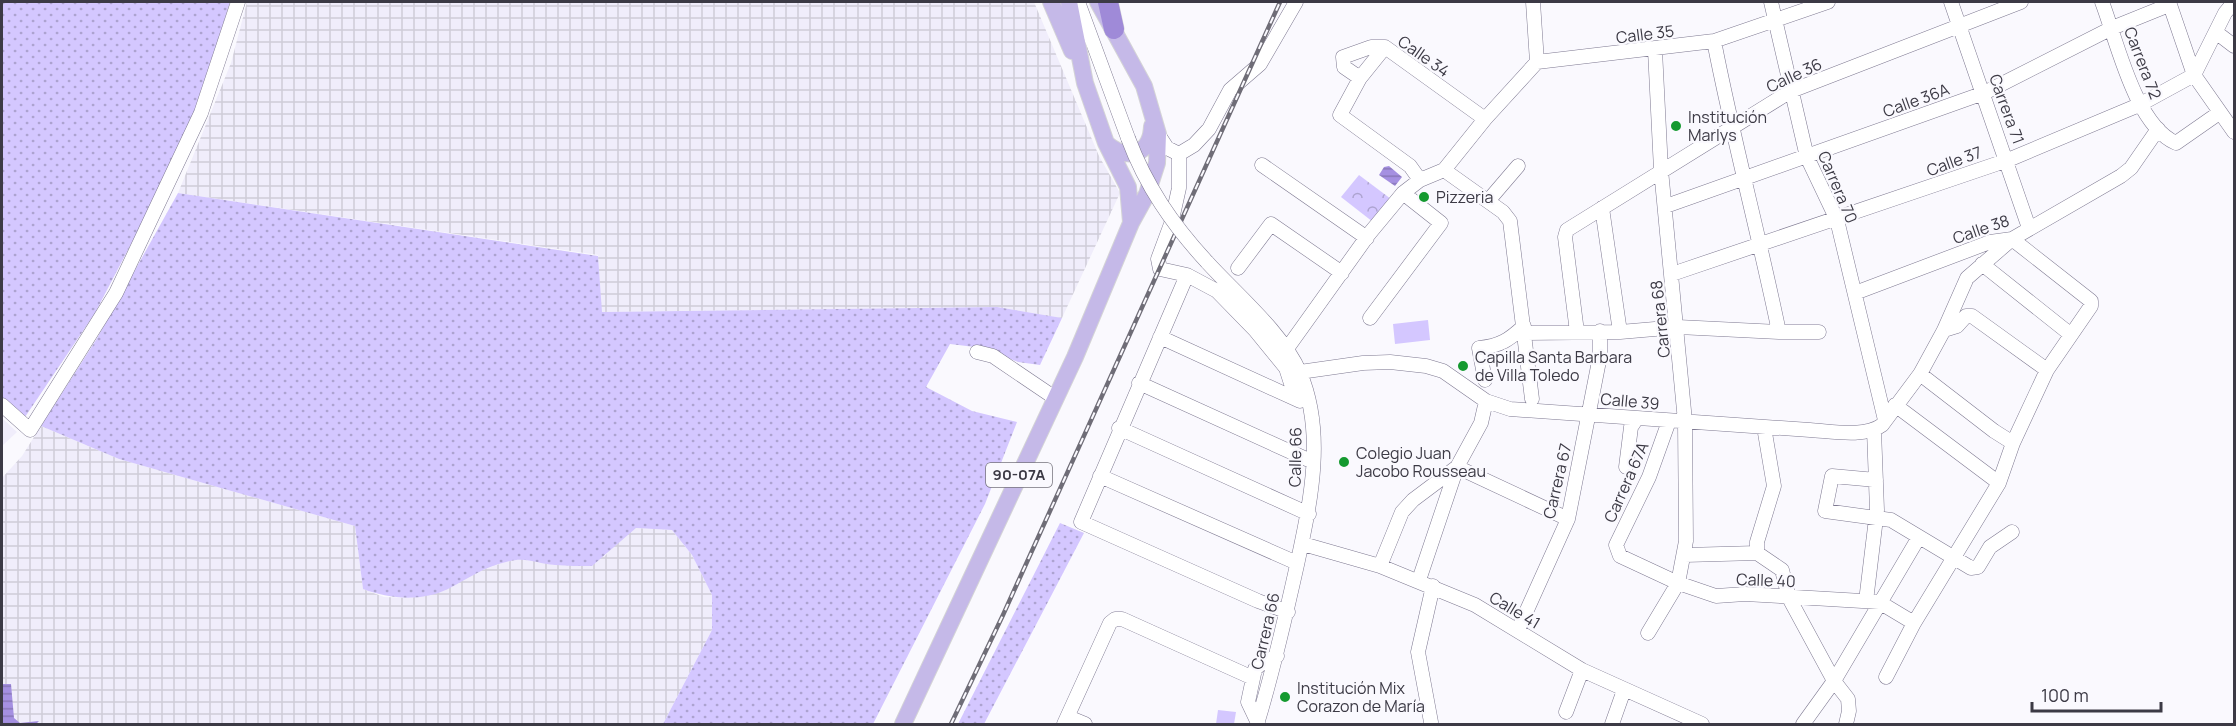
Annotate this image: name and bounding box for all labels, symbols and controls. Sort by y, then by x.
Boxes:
street label: Calle 35 [1615,20,1675,48]
street label: Carrera 72 [2119,24,2167,102]
street label: Calle 34 [1394,30,1454,82]
street label: Calle 36 [1763,53,1825,97]
street label: Carrera 71 [1984,71,2030,147]
street label: Calle 36A [1880,78,1952,122]
place label: Institución Marlys [1688,106,1767,146]
marker: Institución Marlys [1669,119,1683,133]
street label: Calle 37 [1923,141,1985,181]
street label: Carrera 70 [1813,148,1863,226]
place label: Pizzeria [1436,186,1493,208]
marker: Pizzeria [1417,190,1431,204]
street label: Calle 38 [1950,209,2012,249]
street label: Carrera 68 [1645,279,1675,359]
place label: Capilla Santa Barbara de Villa Toledo [1475,346,1632,386]
marker: Capilla Santa Barbara de Villa Toledo [1456,359,1470,373]
street label: Calle 39 [1600,387,1660,415]
street label: Calle 66 [1283,427,1307,487]
street label: Carrera 67A [1598,438,1654,526]
street label: Carrera 67 [1538,441,1576,521]
place label: Colegio Juan Jacobo Rousseau [1356,442,1486,482]
marker: Colegio Juan Jacobo Rousseau [1337,455,1351,469]
road number: 90-07A [986,463,1052,487]
street label: Calle 40 [1736,568,1796,592]
street label: Calle 41 [1485,586,1545,634]
street label: Carrera 66 [1245,590,1285,672]
scale bar [2032,675,2161,713]
place label: Institución Mix Corazon de María [1297,677,1425,717]
text: 100 m [2041,683,2089,707]
marker: Institución Mix Corazon de María [1278,690,1292,704]

